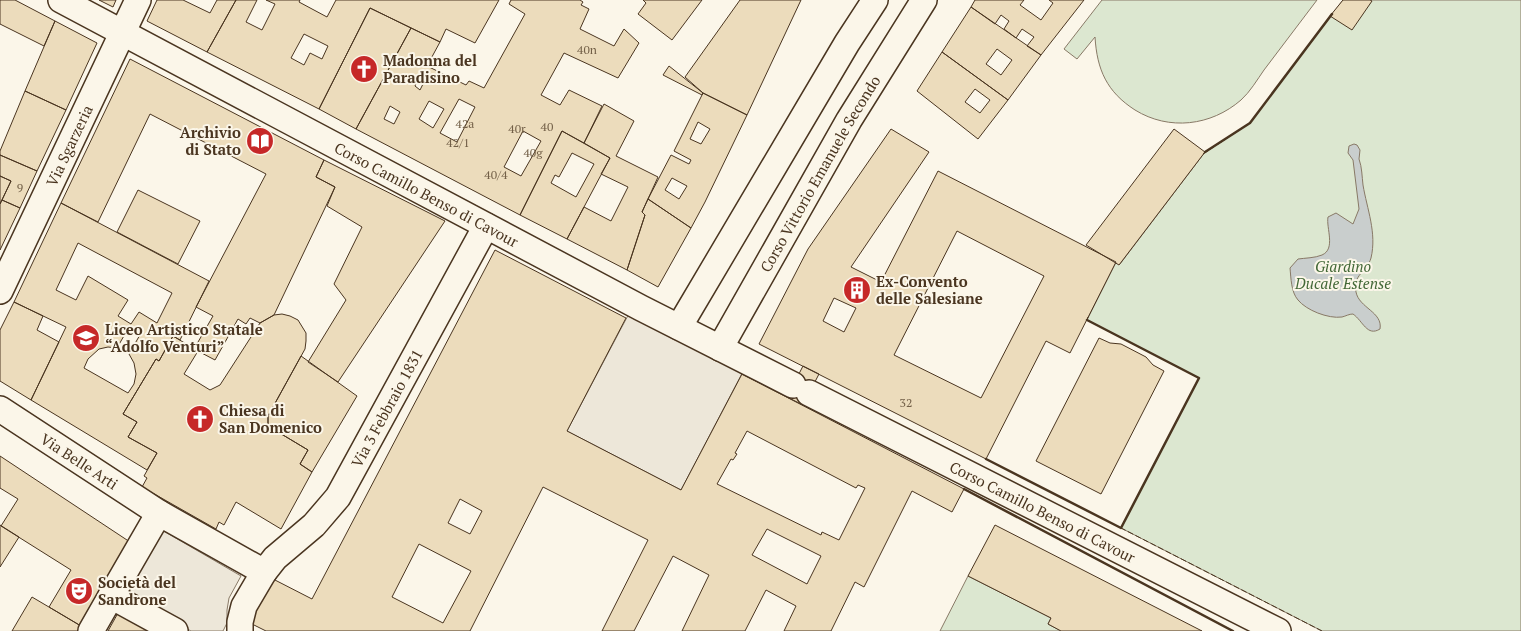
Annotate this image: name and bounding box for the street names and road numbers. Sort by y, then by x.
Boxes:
street label: Corso Vittorio Emanuele Secondo [755,71,885,276]
street label: Via Sgarzeria [41,101,97,189]
street label: Corso Camillo Benso di Cavour [331,137,522,251]
street label: Via 3 Febbraio 1831 [346,346,427,471]
street label: Via Belle Arti [37,428,122,494]
street label: Corso Camillo Benso di Cavour [946,456,1139,567]

